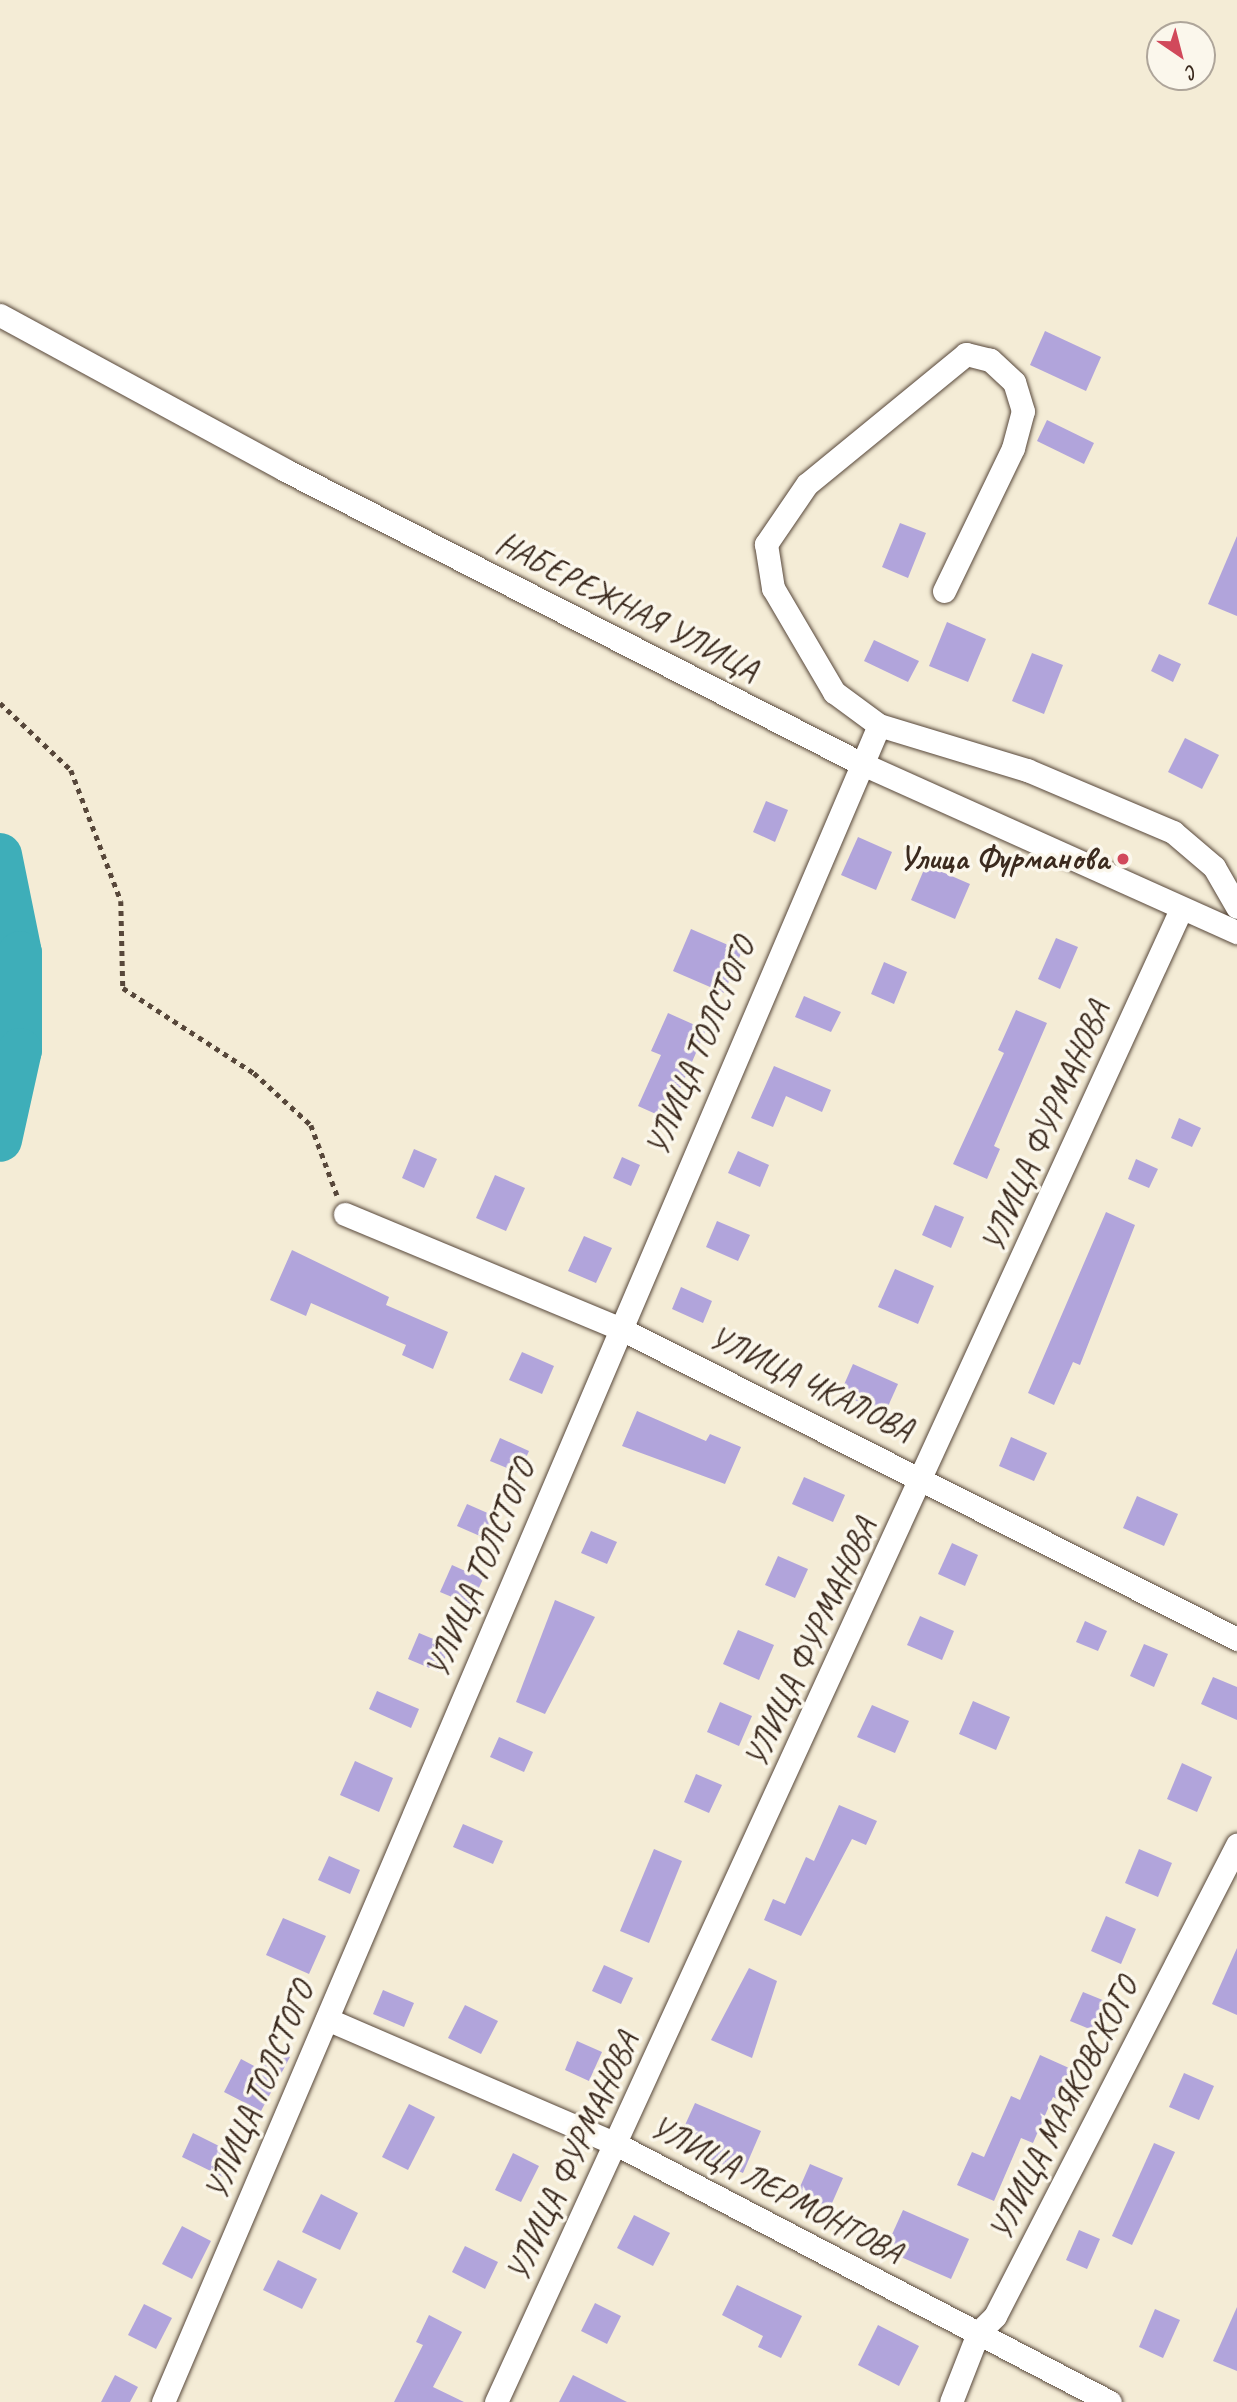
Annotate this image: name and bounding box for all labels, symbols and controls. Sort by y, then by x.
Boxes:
north arrow [1146,21,1216,91]
text: С [1181,59,1203,84]
street label: НАБЕРЕЖНАЯ УЛИЦА [490,524,764,690]
place label: Улица Фурманова [896,839,1109,879]
marker: Улица Фурманова [1115,851,1131,867]
street label: УЛИЦА ТОЛСТОГО [637,932,765,1162]
street label: УЛИЦА ФУРМАНОВА [974,998,1118,1256]
street label: УЛИЦА ЧКАЛОВА [702,1317,920,1451]
street label: УЛИЦА ТОЛСТОГО [417,1454,545,1684]
street label: УЛИЦА ФУРМАНОВА [737,1515,885,1771]
street label: УЛИЦА МАЯКОВСКОГО [981,1971,1147,2247]
street label: УЛИЦА ТОЛСТОГО [196,1976,324,2206]
street label: УЛИЦА ФУРМАНОВА [499,2029,647,2285]
street label: УЛИЦА ЛЕРМОНТОВА [643,2107,909,2273]

